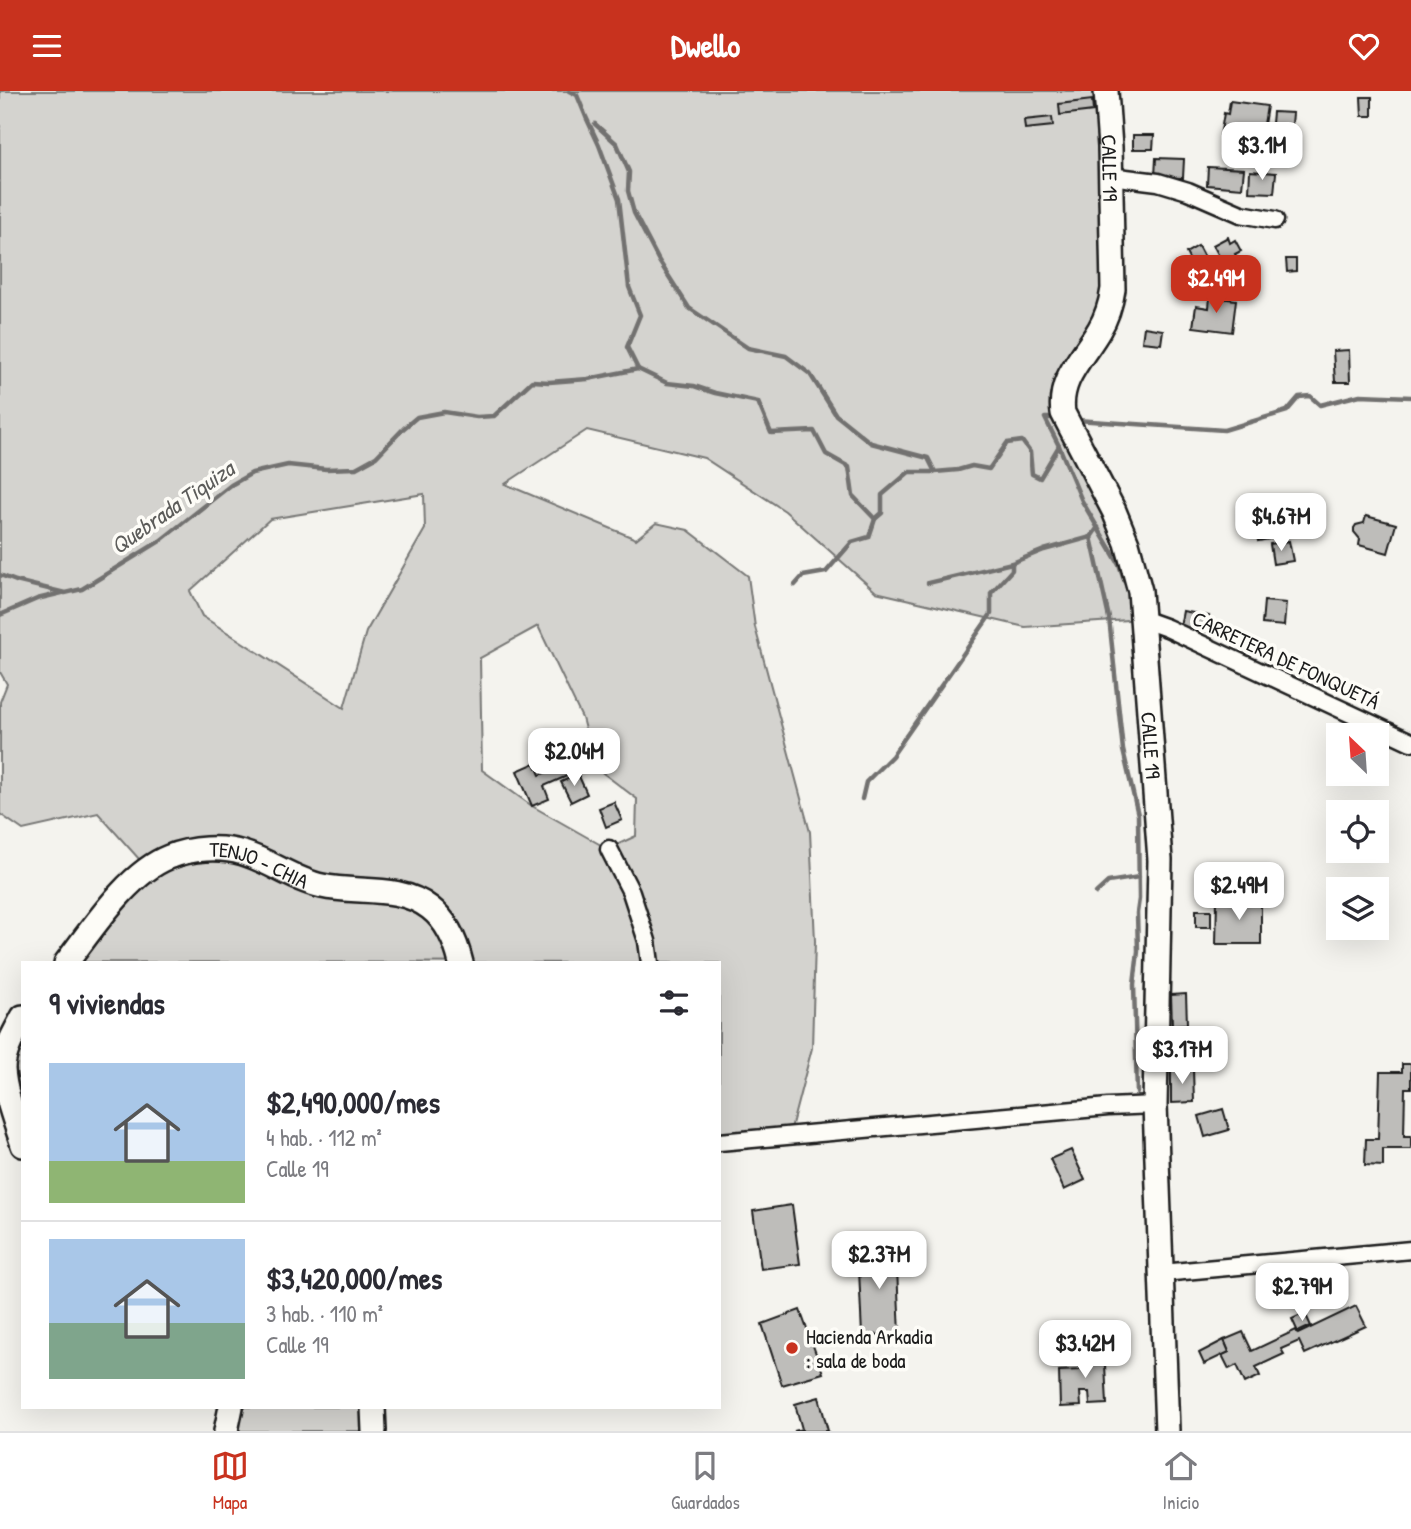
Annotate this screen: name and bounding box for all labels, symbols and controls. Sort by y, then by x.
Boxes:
text: Dwello [671,24,740,67]
icon: menu [28,27,66,65]
icon: heart [1345,27,1383,65]
pin: $3.1M [1213,123,1311,182]
text: $3.1M [1238,129,1286,160]
street label: CALLE 19 [1095,133,1126,202]
pin: $2.49M [1159,255,1273,315]
text: $2.49M [1187,262,1245,293]
water label: Quebrada Tiquiza [104,452,242,562]
pin: $4.67M [1224,493,1338,553]
text: $4.67M [1251,500,1311,531]
street label: CARRETERA DE FONQUETÁ [1188,604,1384,716]
street label: CALLE 19 [1135,711,1168,780]
north arrow [1326,723,1390,786]
map controls [1326,723,1389,940]
pin: $2.04M [517,729,631,788]
text: $2.04M [544,735,604,766]
button: locate [1326,800,1389,863]
street label: TENJO - CHIA [209,834,313,895]
pin: $2.49M [1182,863,1296,922]
text: $2.49M [1210,869,1268,900]
button: layers [1326,877,1389,940]
text: 9 viviendas [49,983,165,1023]
icon: filters [655,984,693,1022]
pin: $3.17M [1125,1027,1239,1086]
text: $3.17M [1152,1033,1212,1064]
text: $2,490,000/mes [266,1082,440,1122]
icon: home [105,1091,189,1175]
text: 4 hab. · 112 m² [266,1122,382,1153]
text: Calle 19 [266,1153,329,1184]
pin: $2.37M [822,1231,936,1291]
text: $2.37M [848,1238,910,1269]
text: $3,420,000/mes [266,1258,442,1298]
pin: $2.79M [1245,1263,1359,1323]
icon: home [105,1267,189,1351]
text: $2.79M [1272,1270,1332,1301]
text: 3 hab. · 110 m² [266,1298,383,1329]
pin: $3.42M [1028,1321,1142,1380]
place label: Hacienda Arkadia : sala de boda [806,1322,932,1375]
text: $3.42M [1055,1327,1115,1358]
text: Calle 19 [266,1329,329,1360]
marker: Hacienda Arkadia : sala de boda [784,1340,800,1356]
tab: Mapa [211,1447,249,1515]
tab: Guardados [671,1447,740,1515]
tab: Inicio [1162,1447,1200,1515]

